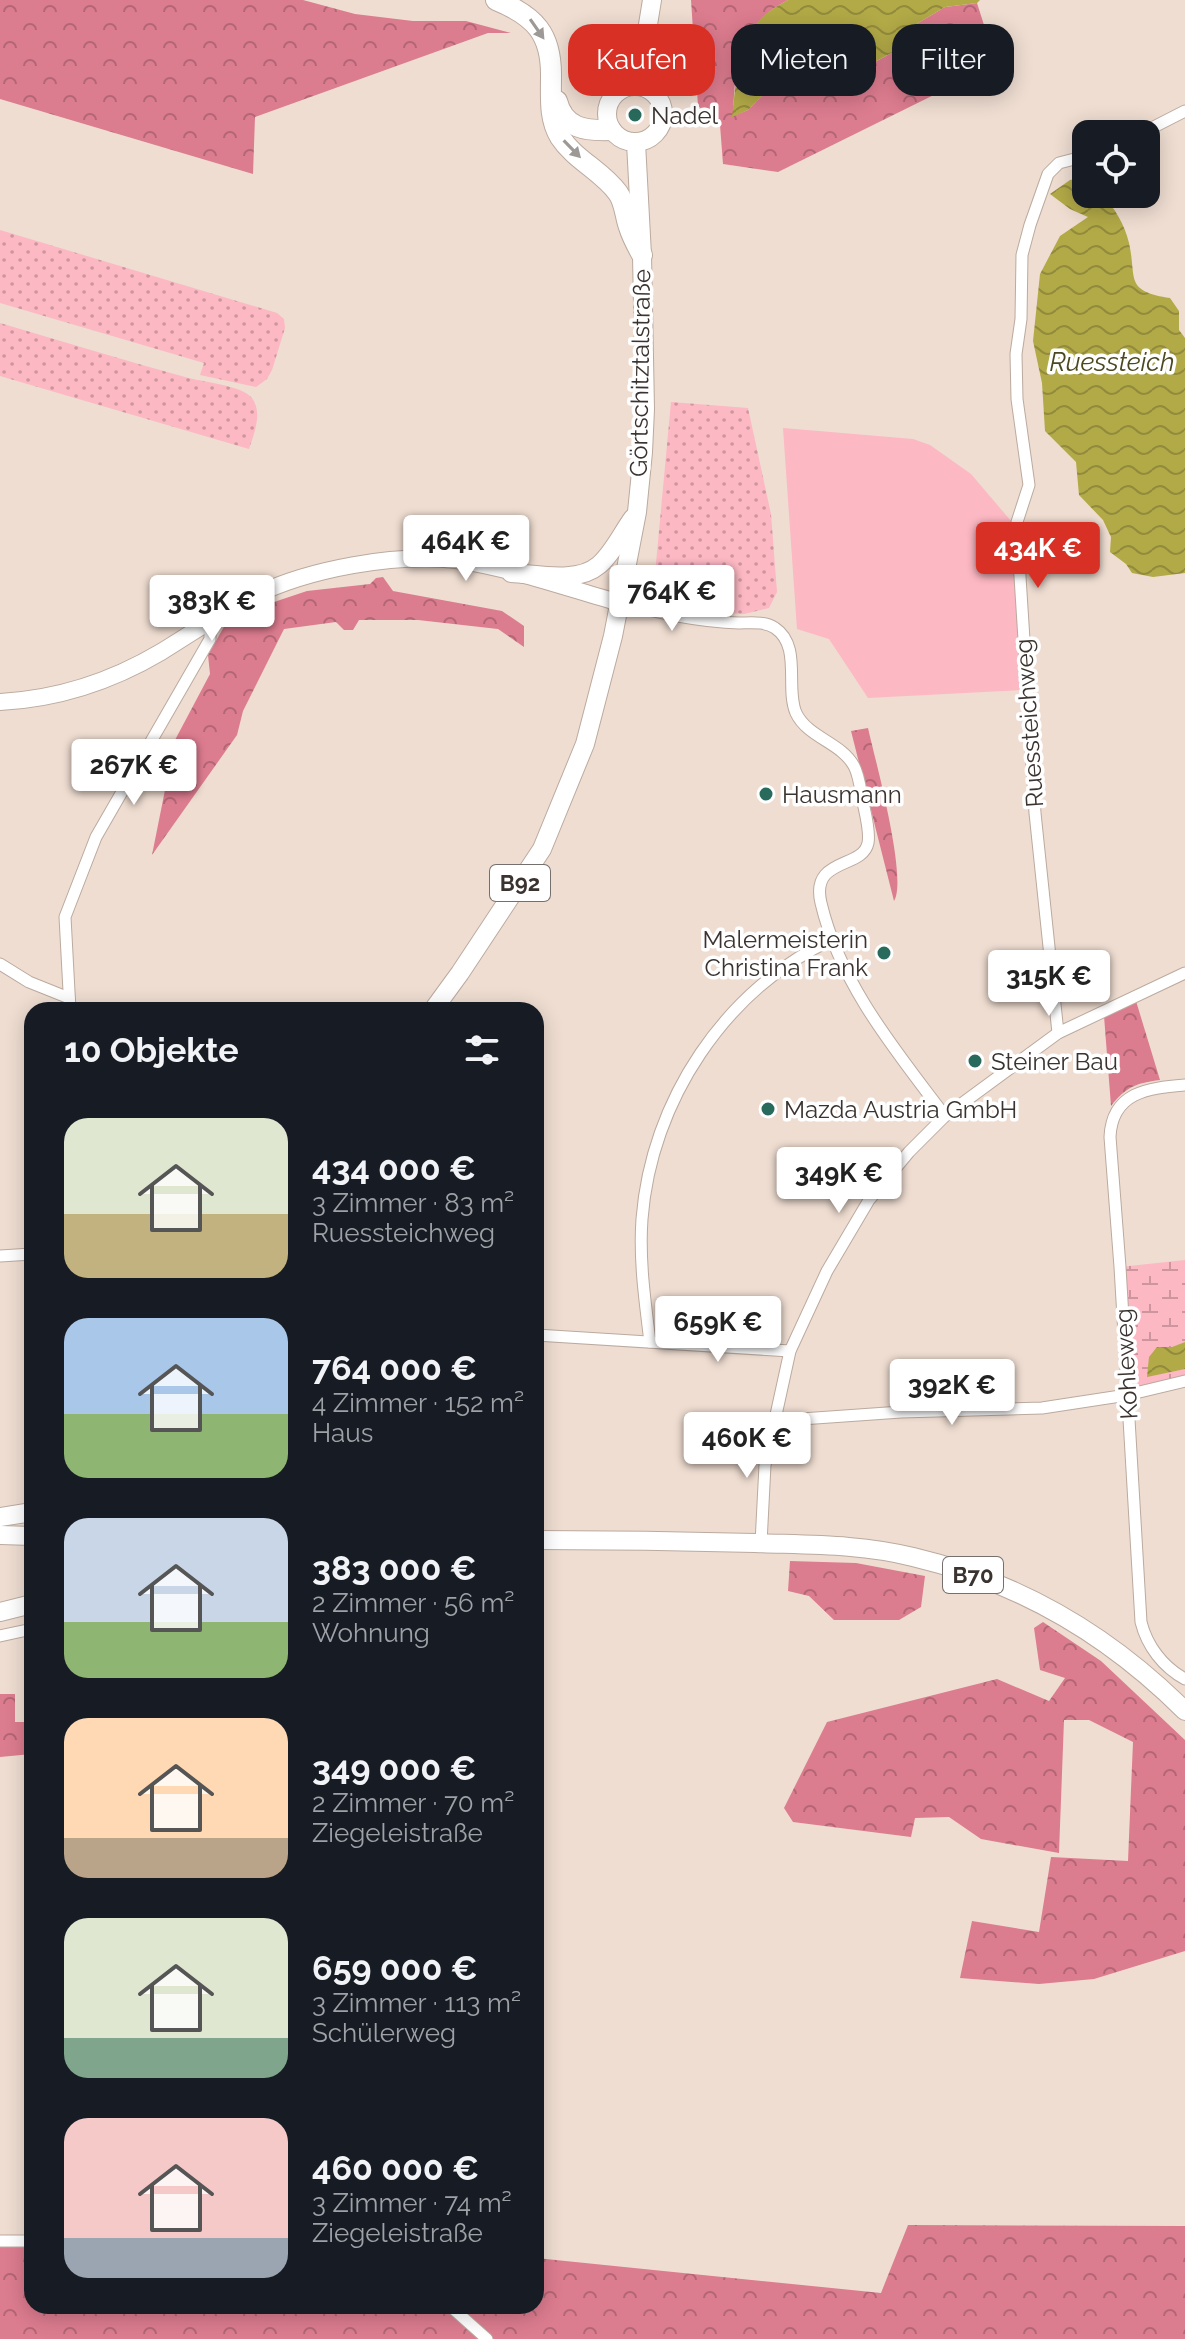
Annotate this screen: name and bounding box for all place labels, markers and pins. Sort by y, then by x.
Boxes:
place label: Nadel [651,101,719,130]
marker: Nadel [626,106,644,124]
pin: 464K € [401,515,531,583]
pin: 434K € [973,522,1103,590]
pin: 764K € [607,565,737,633]
pin: 383K € [147,575,277,643]
pin: 267K € [69,739,199,807]
place label: Hausmann [782,780,902,809]
marker: Hausmann [757,785,775,803]
place label: Malermeisterin Christina Frank [702,925,868,982]
marker: Malermeisterin Christina Frank [875,944,893,962]
pin: 315K € [984,950,1114,1018]
place label: Steiner Bau [991,1047,1118,1076]
marker: Steiner Bau [966,1052,984,1070]
place label: Mazda Austria GmbH [784,1095,1017,1124]
marker: Mazda Austria GmbH [759,1100,777,1118]
pin: 349K € [774,1147,904,1215]
pin: 659K € [653,1296,783,1364]
pin: 392K € [887,1359,1017,1427]
pin: 460K € [682,1412,812,1480]

